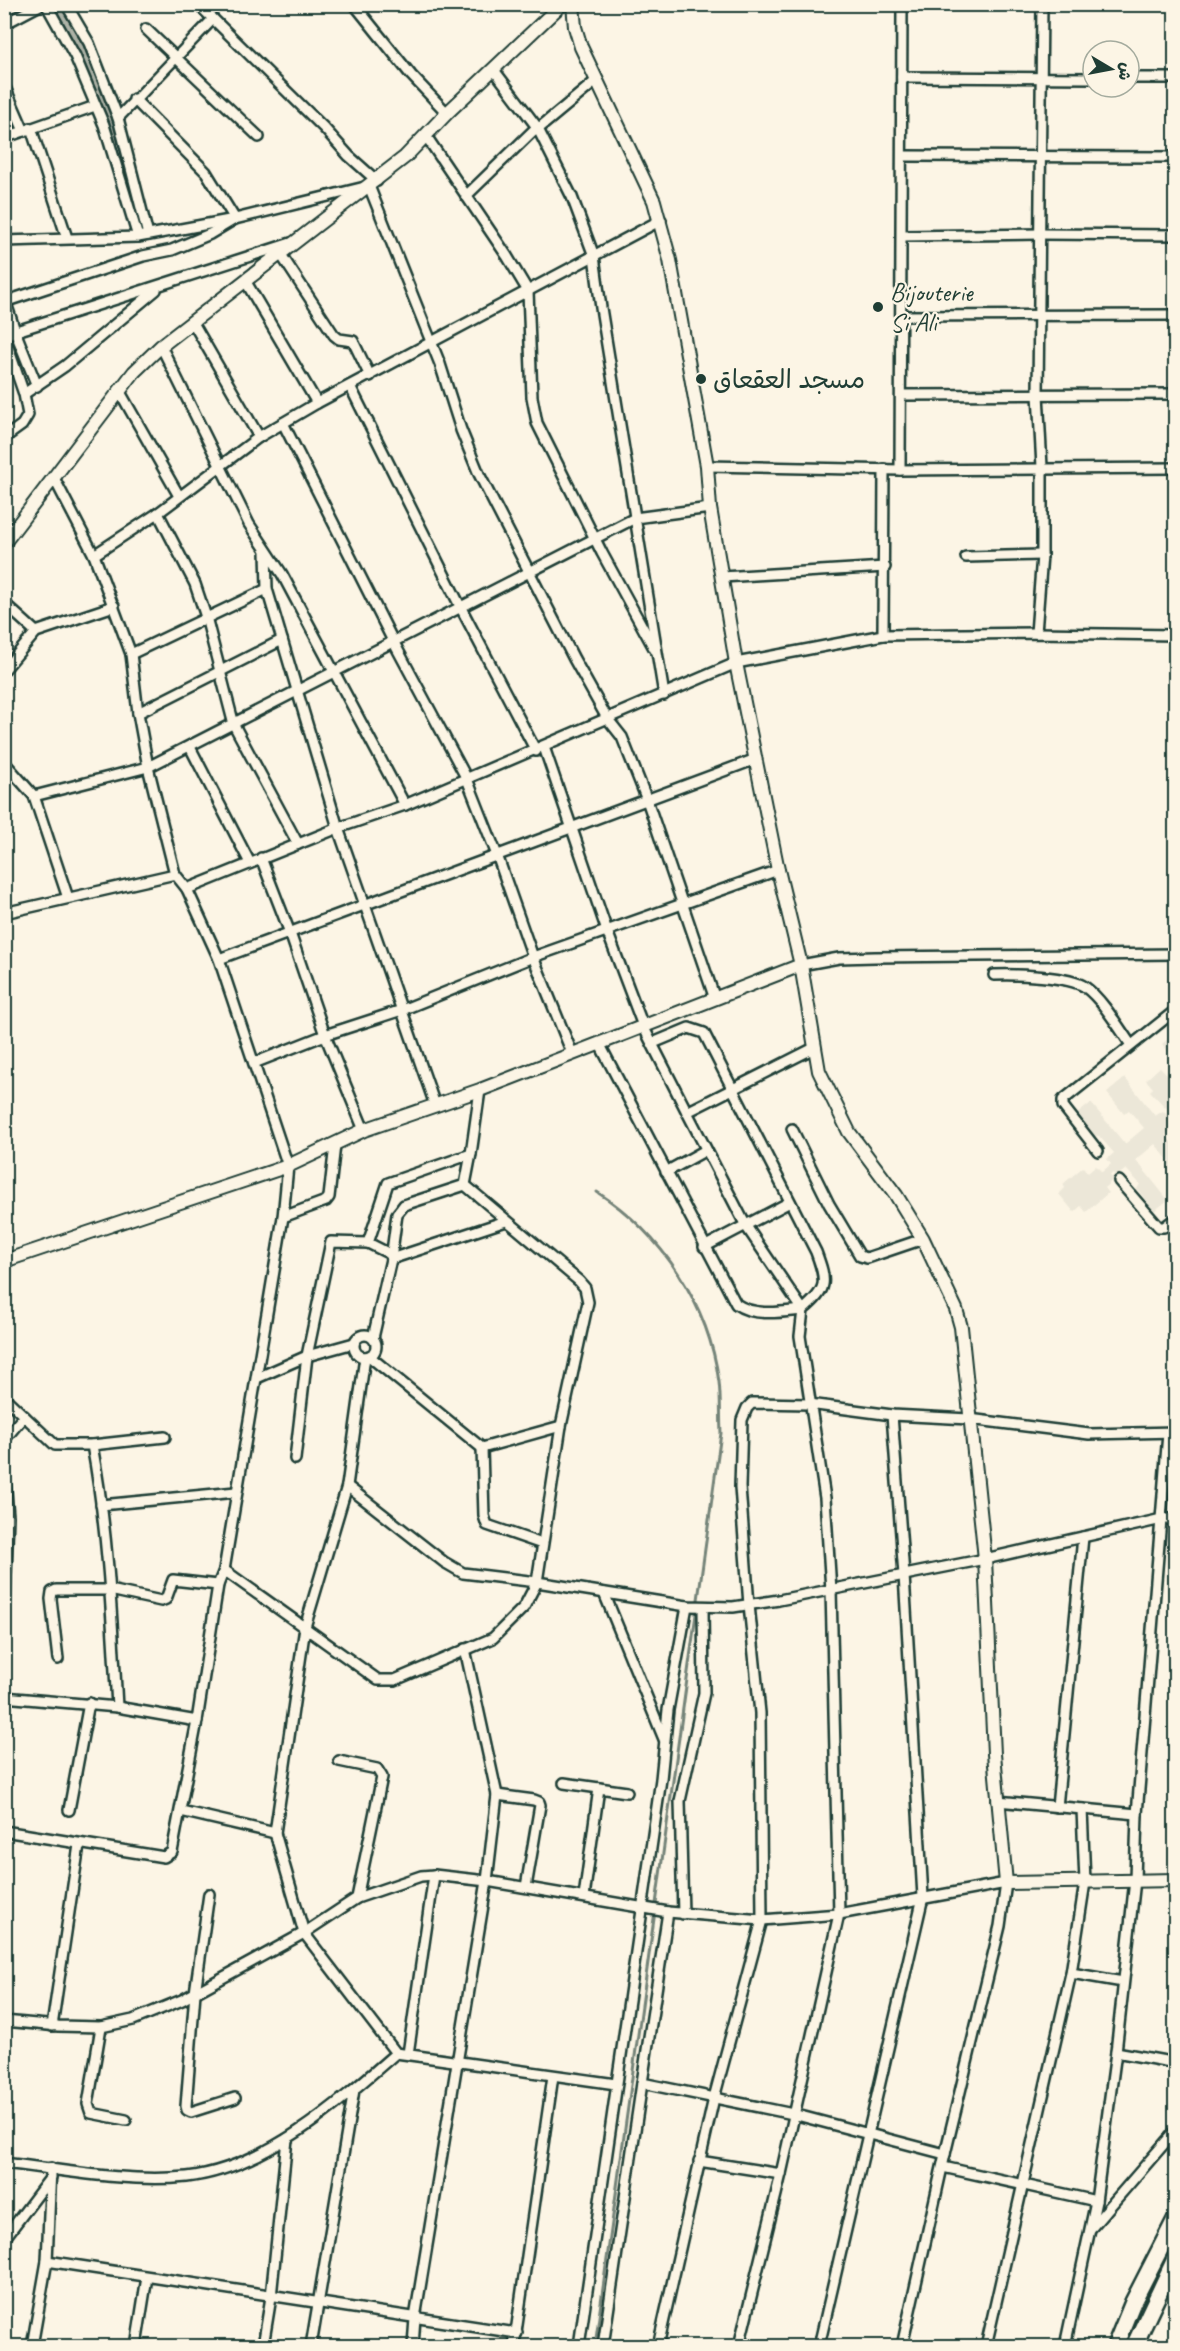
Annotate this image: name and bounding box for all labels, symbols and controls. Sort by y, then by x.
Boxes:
north arrow [1081,39,1141,99]
text: ش [1113,61,1136,82]
place label: Bijouterie Si Ali [890,276,974,339]
marker: Bijouterie Si Ali [871,300,885,314]
place label: مسجد العقعاق [713,363,865,396]
marker: مسجد العقعاق [694,372,708,386]

